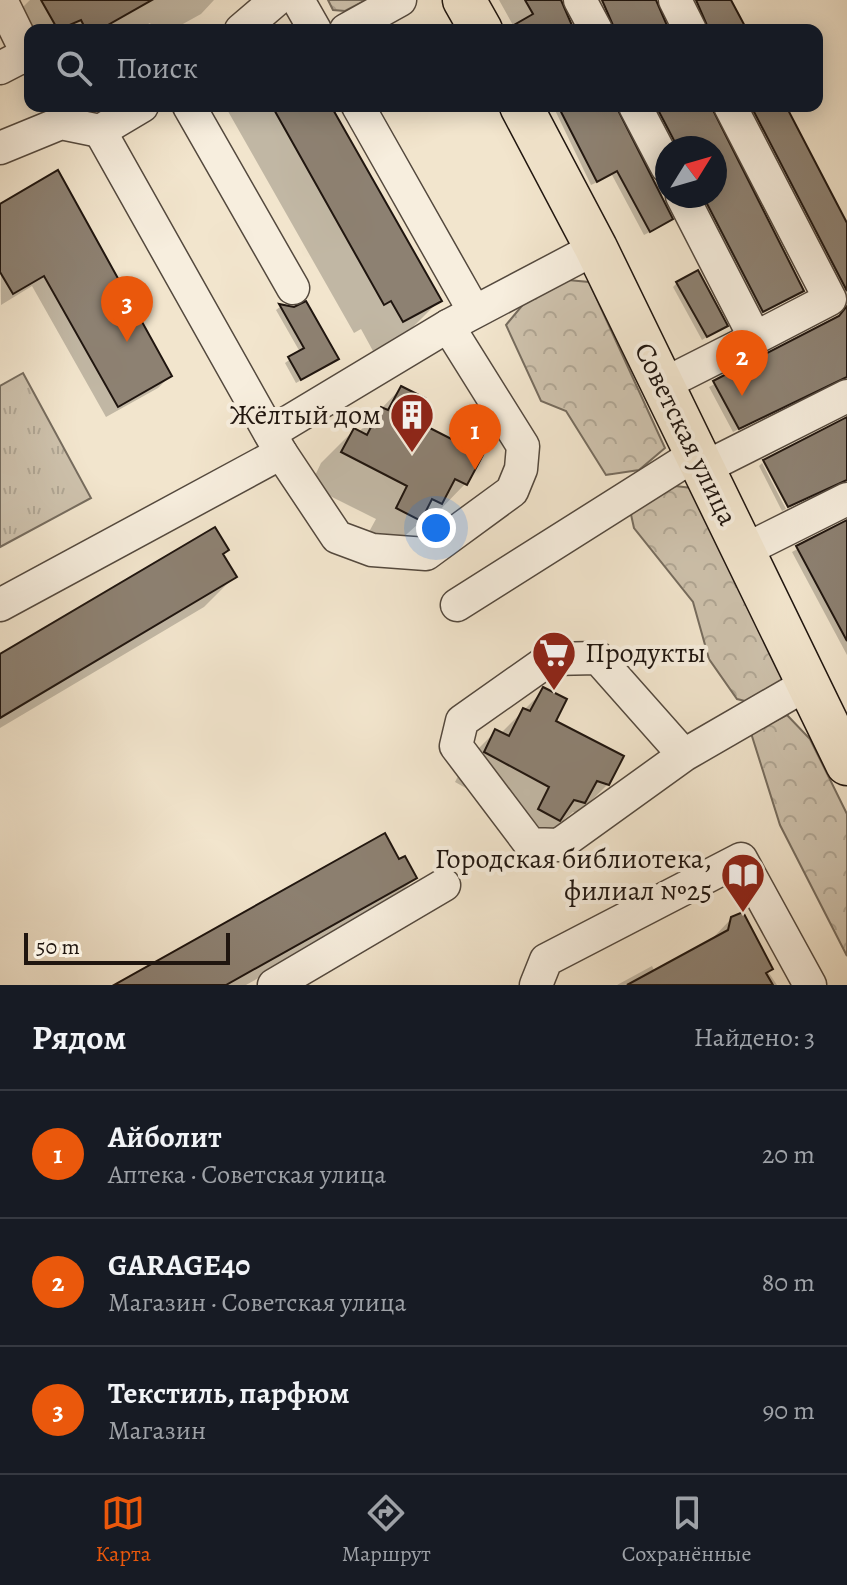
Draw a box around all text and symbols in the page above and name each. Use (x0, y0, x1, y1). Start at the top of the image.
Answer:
search box (24, 24, 823, 112)
icon: search (52, 46, 96, 90)
text: Поиск (116, 48, 198, 88)
north arrow (655, 136, 727, 208)
pin: 3 (101, 276, 153, 342)
pin: 2 (716, 330, 768, 396)
street label: Советская улица (625, 336, 747, 532)
building icon: Жёлтый дом (388, 391, 436, 454)
place label: Жёлтый дом (230, 396, 381, 434)
pin: 1 (449, 404, 501, 470)
your location (416, 508, 456, 548)
supermarket icon: Продукты (530, 629, 578, 692)
place label: Продукты (585, 634, 706, 672)
place label: Городская библиотека, филиал №25 (435, 840, 712, 910)
library icon: Городская библиотека, филиал №25 (719, 851, 767, 914)
scale bar (24, 929, 230, 965)
text: 50 m (36, 932, 80, 962)
text: Рядом (32, 1014, 126, 1061)
text: Найдено: 3 (694, 1020, 815, 1055)
text: Айболит (108, 1117, 222, 1157)
text: 1 (53, 1137, 63, 1172)
text: 20 m (762, 1137, 815, 1172)
text: Аптека · Советская улица (108, 1157, 386, 1192)
text: GARAGE40 (108, 1245, 250, 1285)
text: 2 (52, 1265, 64, 1300)
text: 80 m (762, 1265, 815, 1300)
text: Магазин · Советская улица (108, 1285, 407, 1320)
text: Текстиль, парфюм (108, 1373, 349, 1413)
text: 3 (52, 1393, 64, 1428)
text: 90 m (763, 1393, 815, 1428)
text: Магазин (108, 1413, 206, 1448)
tab: Карта (95, 1491, 151, 1569)
tab: Маршрут (342, 1491, 431, 1569)
tab: Сохранённые (622, 1491, 752, 1569)

